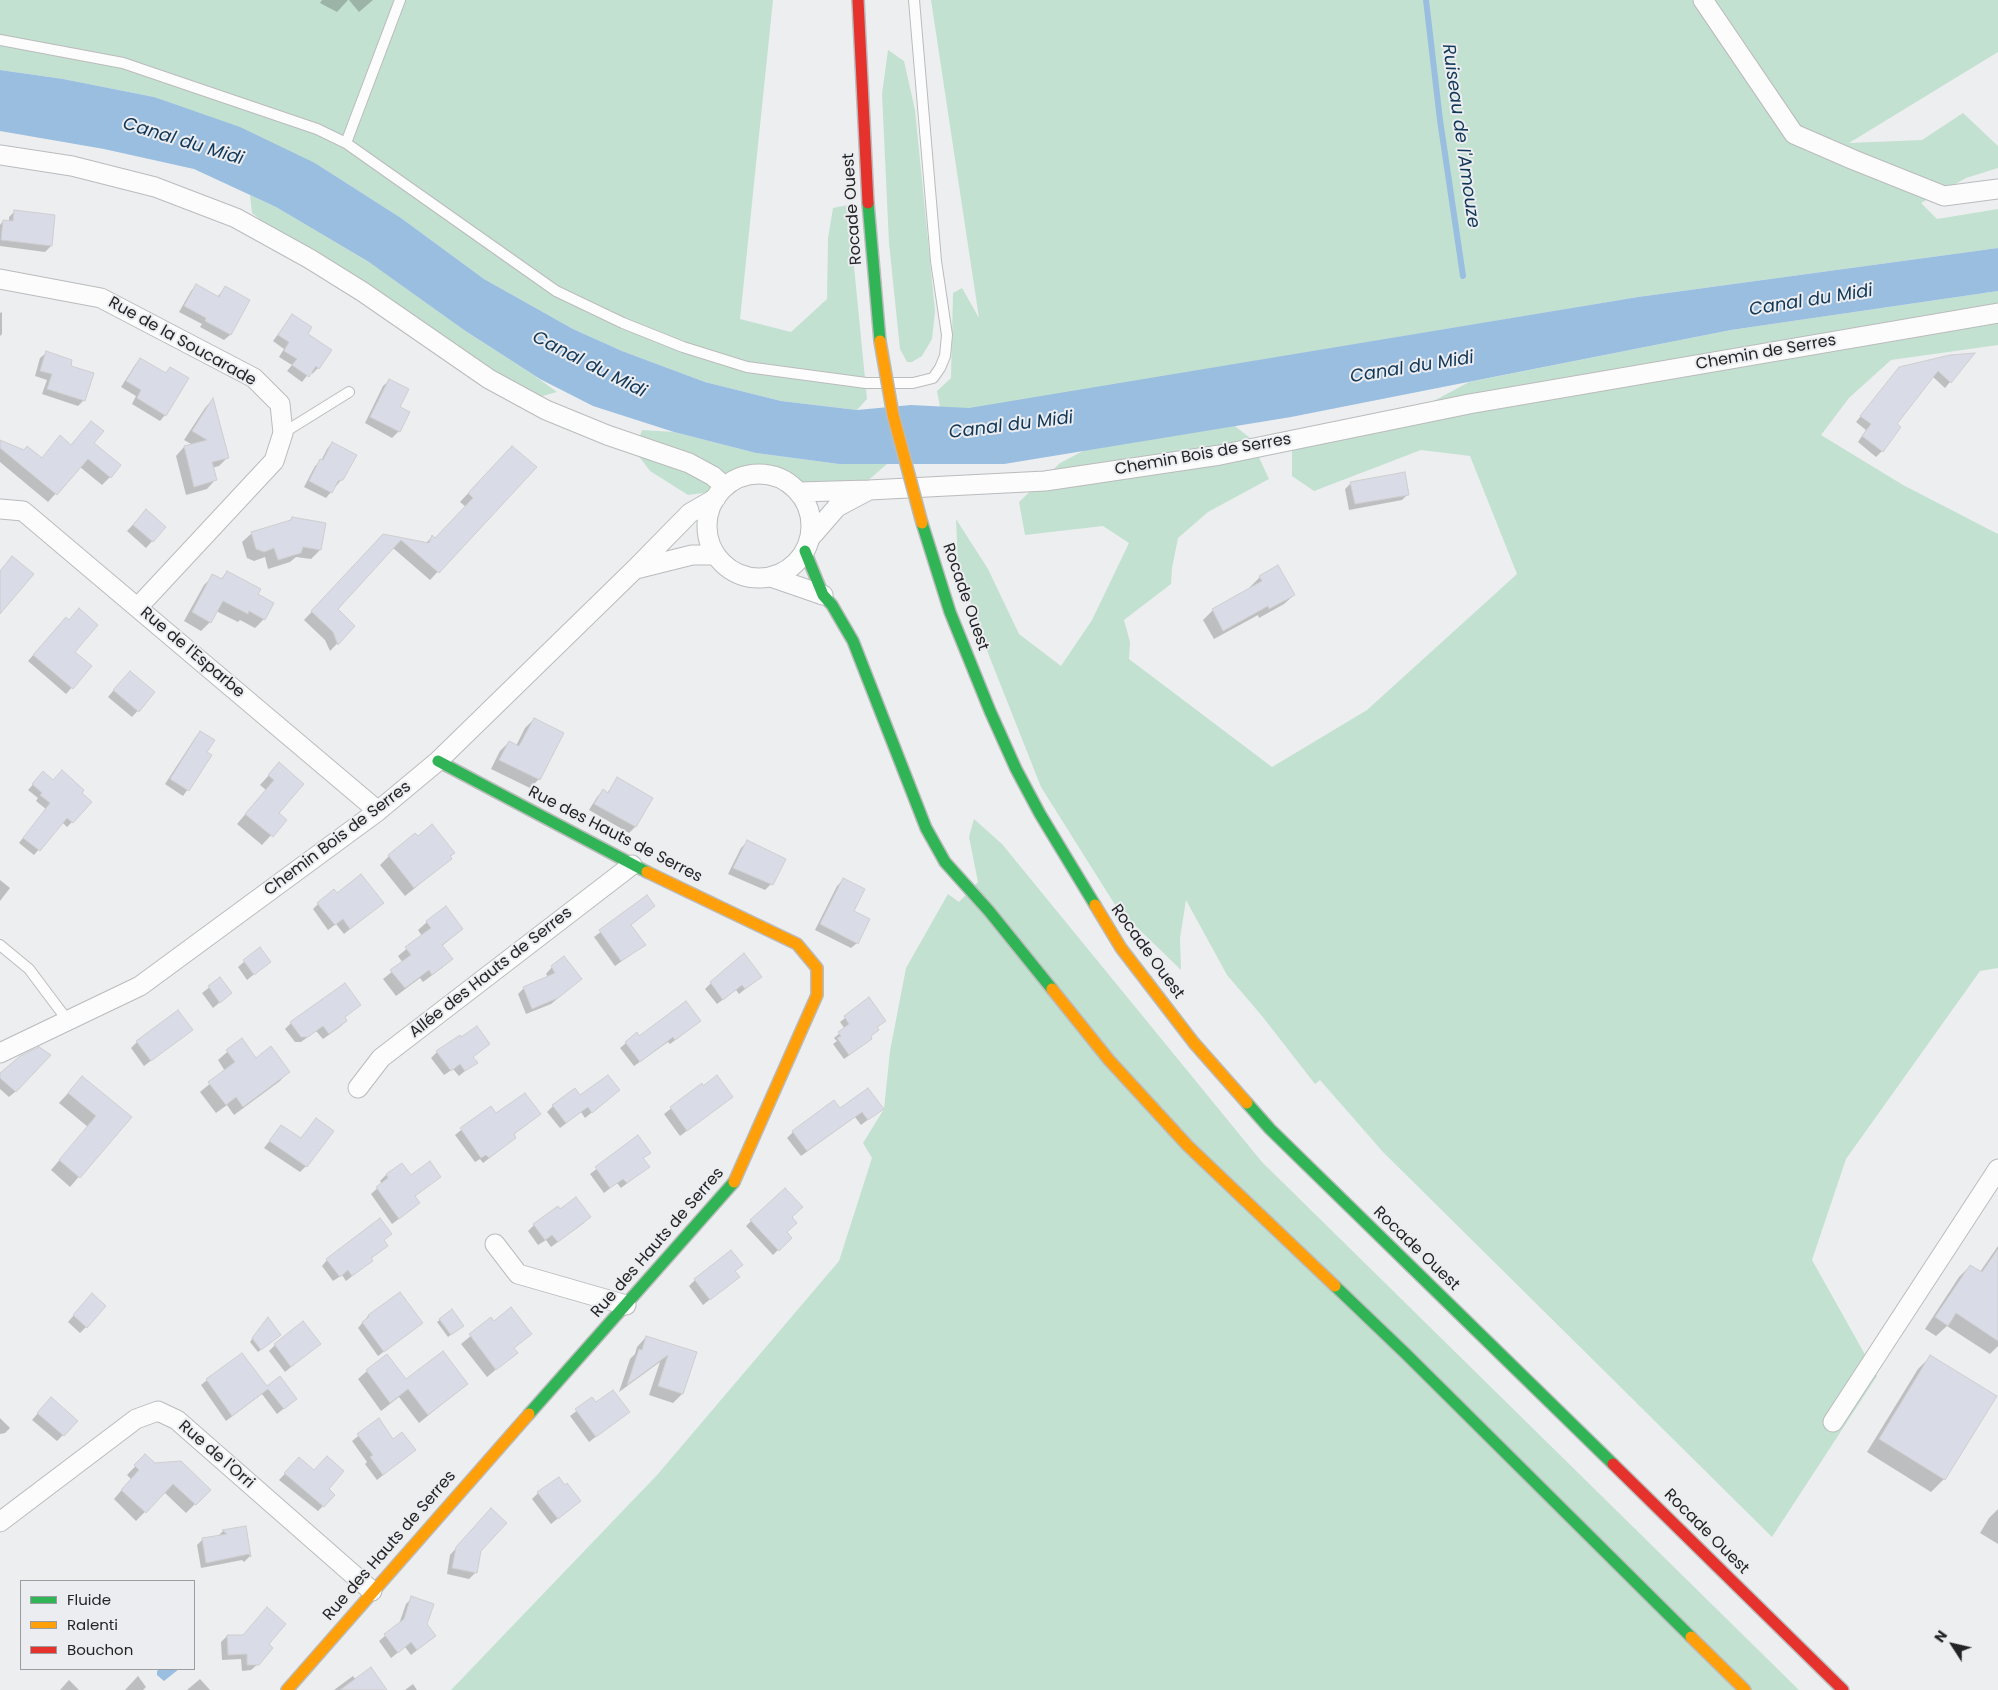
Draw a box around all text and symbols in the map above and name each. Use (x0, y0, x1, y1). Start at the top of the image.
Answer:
water label: Ruiseau de l'Amouze (1436, 43, 1484, 229)
water label: Canal du Midi (120, 113, 246, 171)
street label: Rocade Ouest (840, 152, 866, 266)
water label: Canal du Midi (1748, 281, 1874, 321)
street label: Rue de la Soucarade (105, 293, 259, 391)
water label: Canal du Midi (528, 327, 650, 403)
street label: Chemin de Serres (1694, 331, 1838, 375)
water label: Canal du Midi (1349, 348, 1475, 388)
water label: Canal du Midi (948, 408, 1074, 444)
street label: Chemin Bois de Serres (1113, 430, 1293, 480)
street label: Rocade Ouest (938, 541, 992, 653)
street label: Rue de l'Esparbe (136, 604, 248, 702)
street label: Chemin Bois de Serres (261, 778, 415, 900)
street label: Rue des Hauts de Serres (525, 783, 705, 887)
street label: Rocade Ouest (1106, 901, 1188, 1003)
street label: Allée des Hauts de Serres (406, 903, 576, 1043)
street label: Rue des Hauts de Serres (588, 1164, 728, 1322)
street label: Rocade Ouest (1369, 1203, 1463, 1295)
street label: Rue de l'Orri (174, 1417, 258, 1493)
street label: Rue des Hauts de Serres (320, 1467, 460, 1625)
street label: Rocade Ouest (1659, 1485, 1753, 1579)
legend (20, 1580, 195, 1670)
text: Fluide (67, 1589, 111, 1610)
text: Ralenti (67, 1614, 118, 1635)
north arrow (1928, 1620, 1978, 1670)
text: N (1930, 1626, 1952, 1646)
text: Bouchon (67, 1639, 133, 1660)

